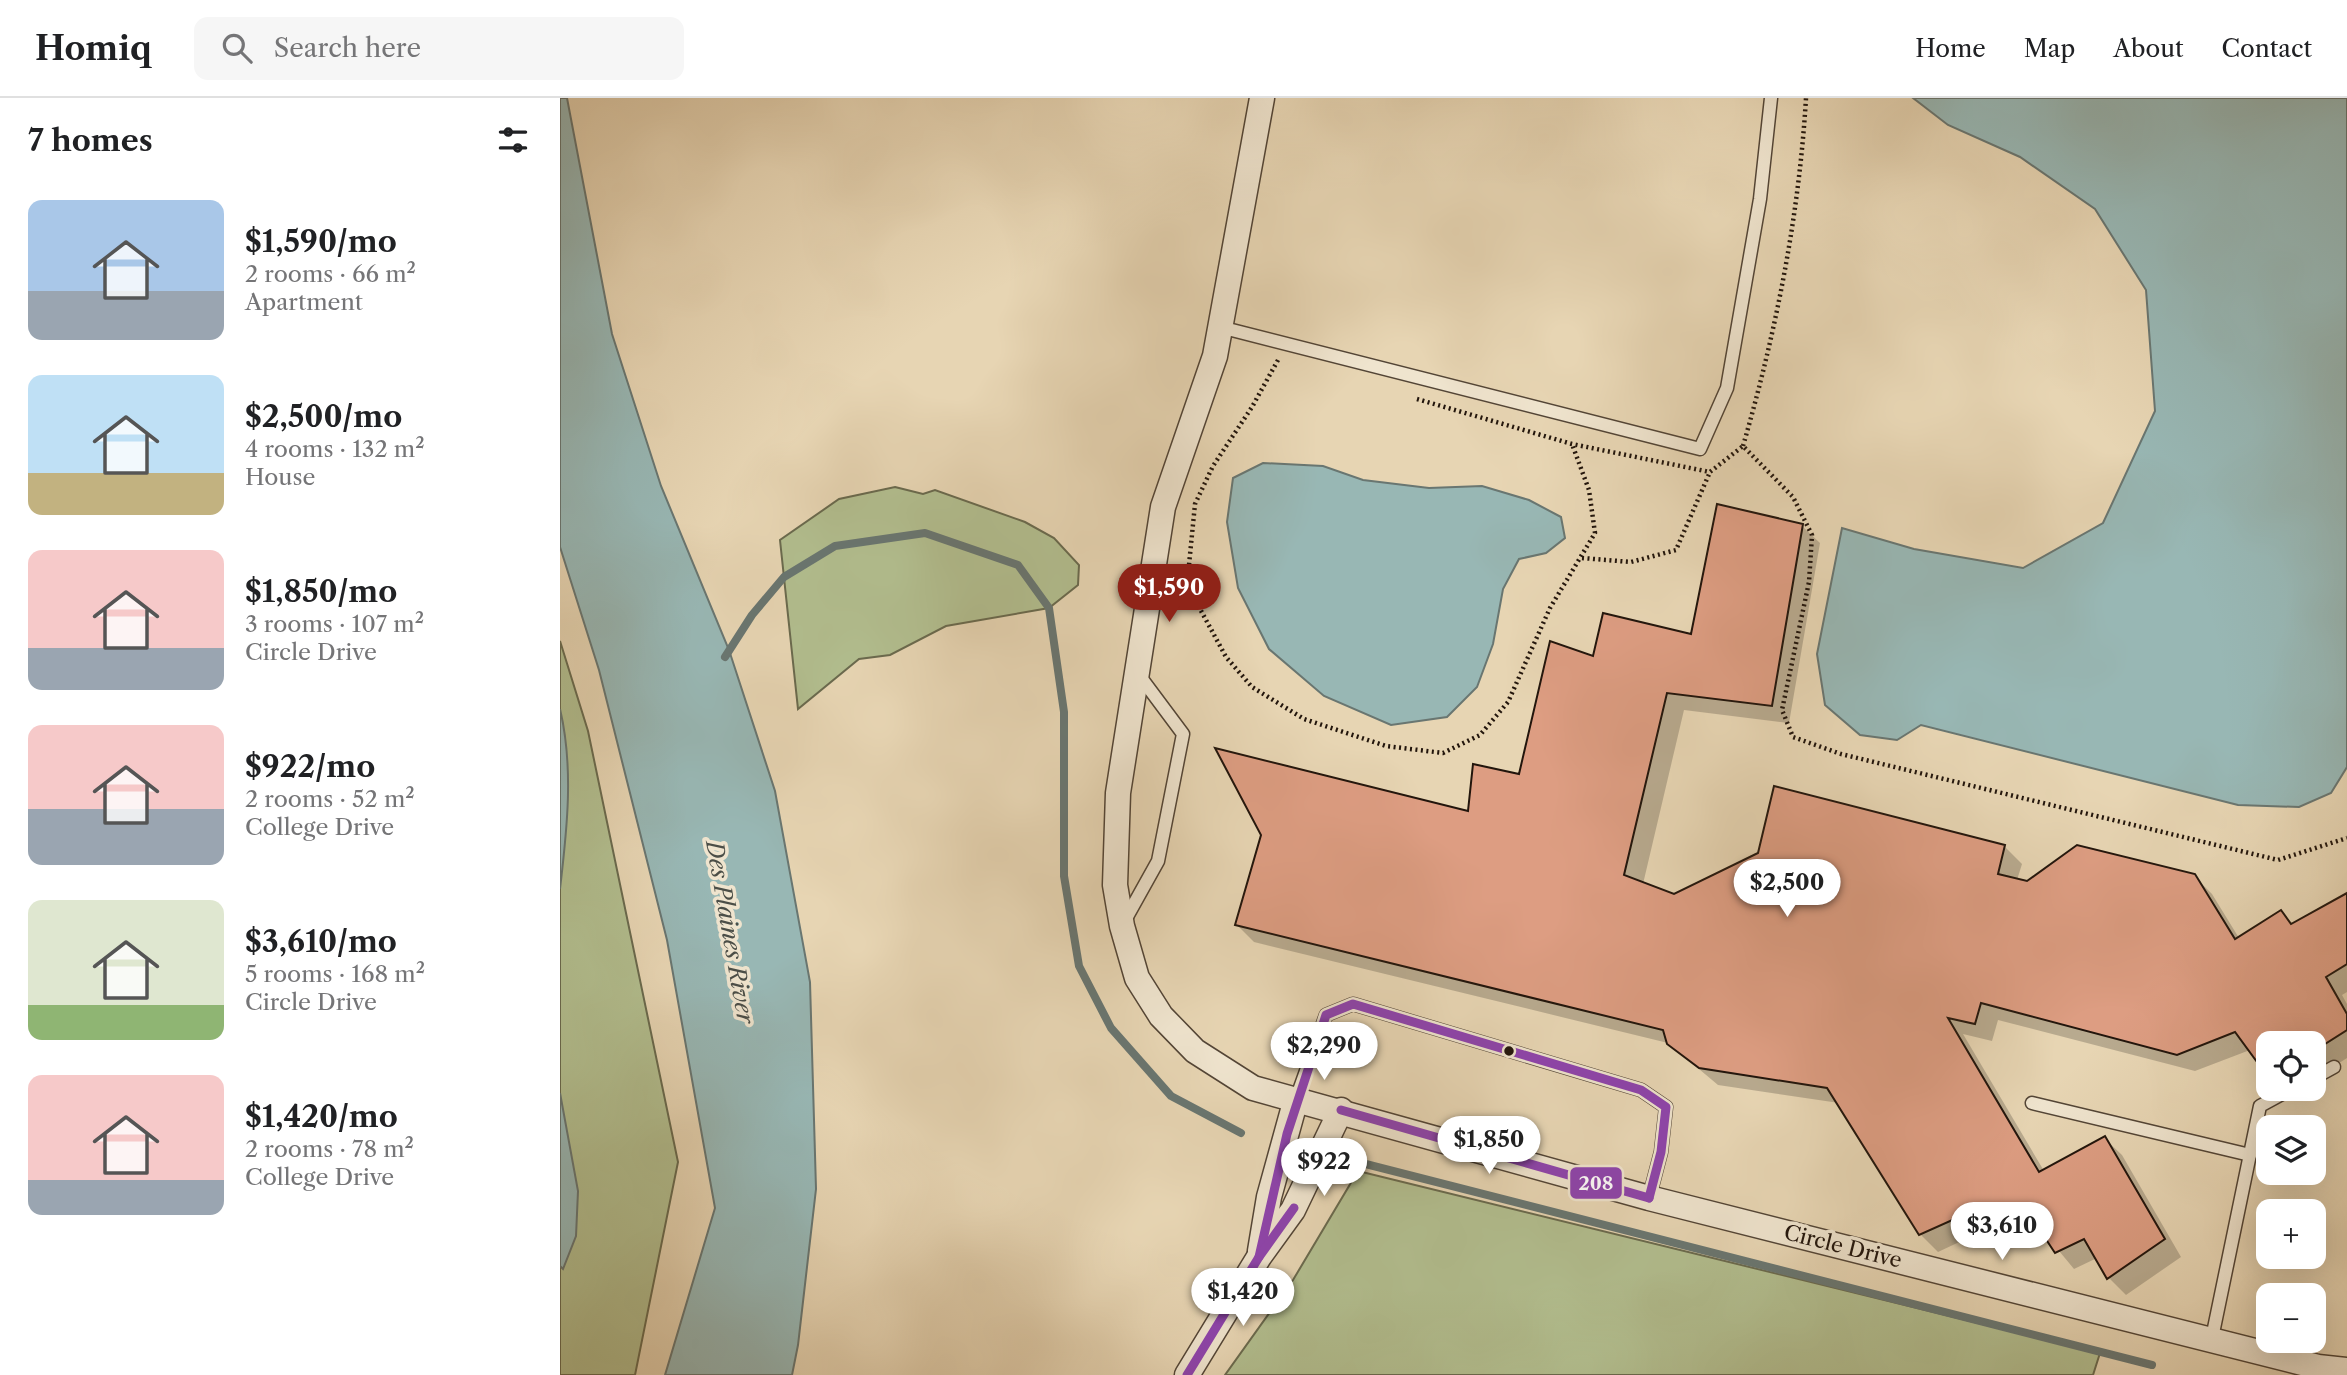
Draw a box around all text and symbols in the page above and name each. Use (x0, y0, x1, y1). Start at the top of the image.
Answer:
search box (194, 17, 684, 80)
text: Homiq (35, 28, 152, 69)
icon: search (218, 29, 256, 67)
text: Search here (274, 32, 421, 64)
text: Home (1915, 34, 1986, 63)
text: Map (2024, 34, 2075, 63)
text: About (2113, 34, 2184, 63)
text: Contact (2222, 34, 2312, 63)
icon: filters (494, 121, 532, 159)
text: 7 homes (28, 122, 153, 159)
text: $1,590/mo (245, 223, 397, 260)
icon: home (84, 228, 168, 312)
text: 2 rooms · 66 m² (245, 260, 416, 288)
text: Apartment (245, 288, 363, 316)
text: $2,500/mo (245, 398, 402, 435)
icon: home (84, 403, 168, 487)
text: 4 rooms · 132 m² (245, 435, 425, 463)
text: House (245, 463, 315, 491)
pin: $1,590 (1112, 564, 1226, 624)
text: $1,850/mo (245, 573, 397, 610)
text: $1,590 (1134, 573, 1204, 601)
icon: home (84, 578, 168, 662)
text: 3 rooms · 107 m² (245, 610, 424, 638)
text: Circle Drive (245, 638, 377, 666)
text: $922/mo (245, 748, 375, 785)
icon: home (84, 753, 168, 837)
text: 2 rooms · 52 m² (245, 785, 415, 813)
text: College Drive (245, 813, 394, 841)
water label: Des Plaines River (700, 836, 760, 1027)
pin: $2,500 (1730, 860, 1844, 919)
text: $2,500 (1750, 868, 1824, 896)
text: $3,610/mo (245, 923, 397, 960)
icon: home (84, 928, 168, 1012)
text: 5 rooms · 168 m² (245, 960, 425, 988)
text: Circle Drive (245, 988, 377, 1016)
pin: $2,290 (1267, 1023, 1381, 1082)
text: $2,290 (1287, 1031, 1361, 1059)
map controls (2256, 1031, 2326, 1353)
button: locate (2256, 1031, 2326, 1101)
unlabelled marker (1502, 1044, 1516, 1058)
text: $1,420/mo (245, 1098, 398, 1135)
icon: home (84, 1103, 168, 1187)
button: layers (2256, 1115, 2326, 1185)
pin: $1,850 (1432, 1116, 1546, 1176)
text: $1,850 (1453, 1125, 1525, 1153)
text: 2 rooms · 78 m² (245, 1135, 414, 1163)
pin: $922 (1283, 1138, 1365, 1198)
text: $922 (1297, 1147, 1351, 1175)
text: College Drive (245, 1163, 394, 1191)
line badge: 208 (1569, 1166, 1623, 1200)
text: 208 (1578, 1172, 1614, 1195)
button: + (2256, 1199, 2326, 1269)
pin: $3,610 (1945, 1202, 2059, 1262)
text: $3,610 (1967, 1211, 2037, 1239)
street label: Circle Drive (1782, 1219, 1904, 1273)
pin: $1,420 (1186, 1268, 1300, 1328)
text: $1,420 (1207, 1277, 1279, 1305)
button: − (2256, 1283, 2326, 1353)

